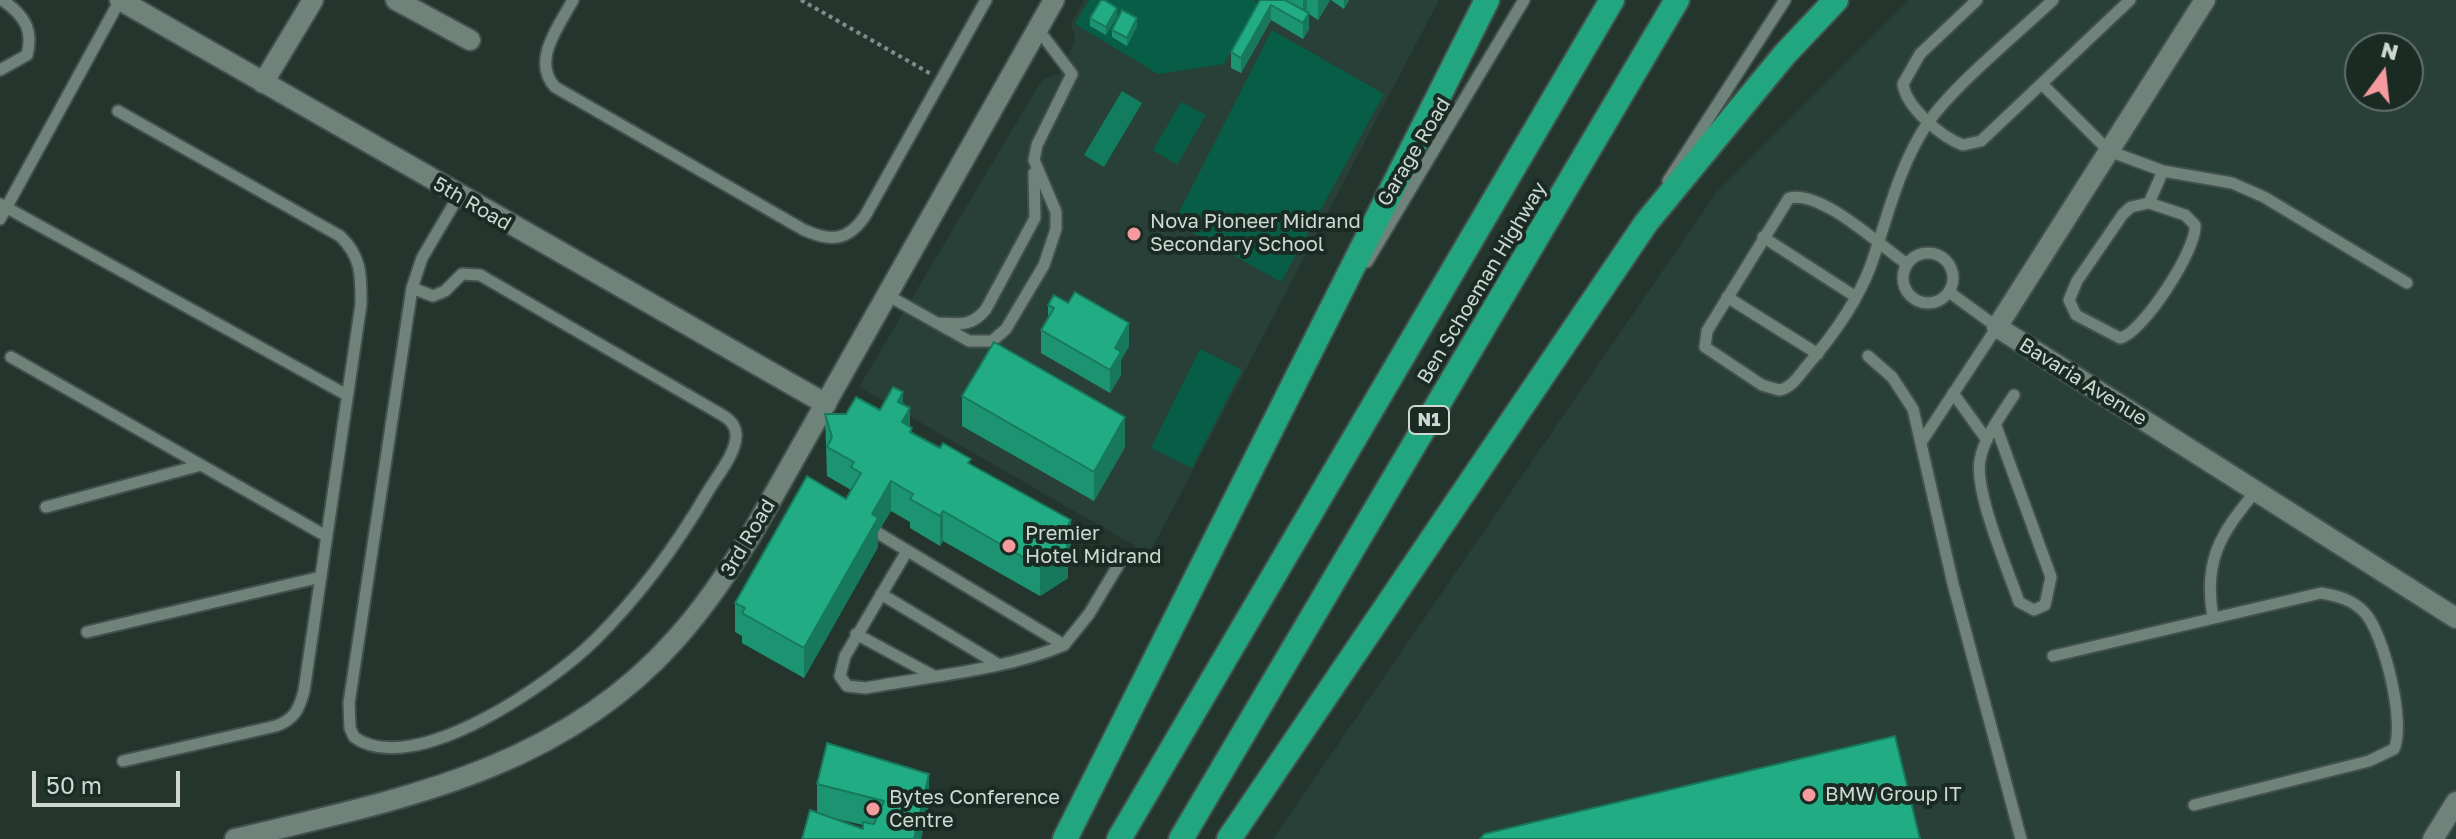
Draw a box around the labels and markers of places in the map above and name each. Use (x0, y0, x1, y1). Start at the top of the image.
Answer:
place label: Nova Pioneer Midrand Secondary School (1150, 210, 1361, 257)
marker: Nova Pioneer Midrand Secondary School (1125, 225, 1143, 243)
place label: Premier Hotel Midrand (1025, 522, 1162, 569)
marker: Premier Hotel Midrand (1000, 537, 1018, 555)
place label: BMW Group IT (1825, 783, 1962, 807)
place label: Bytes Conference Centre (889, 786, 1060, 833)
marker: BMW Group IT (1800, 786, 1818, 804)
marker: Bytes Conference Centre (864, 800, 882, 818)

